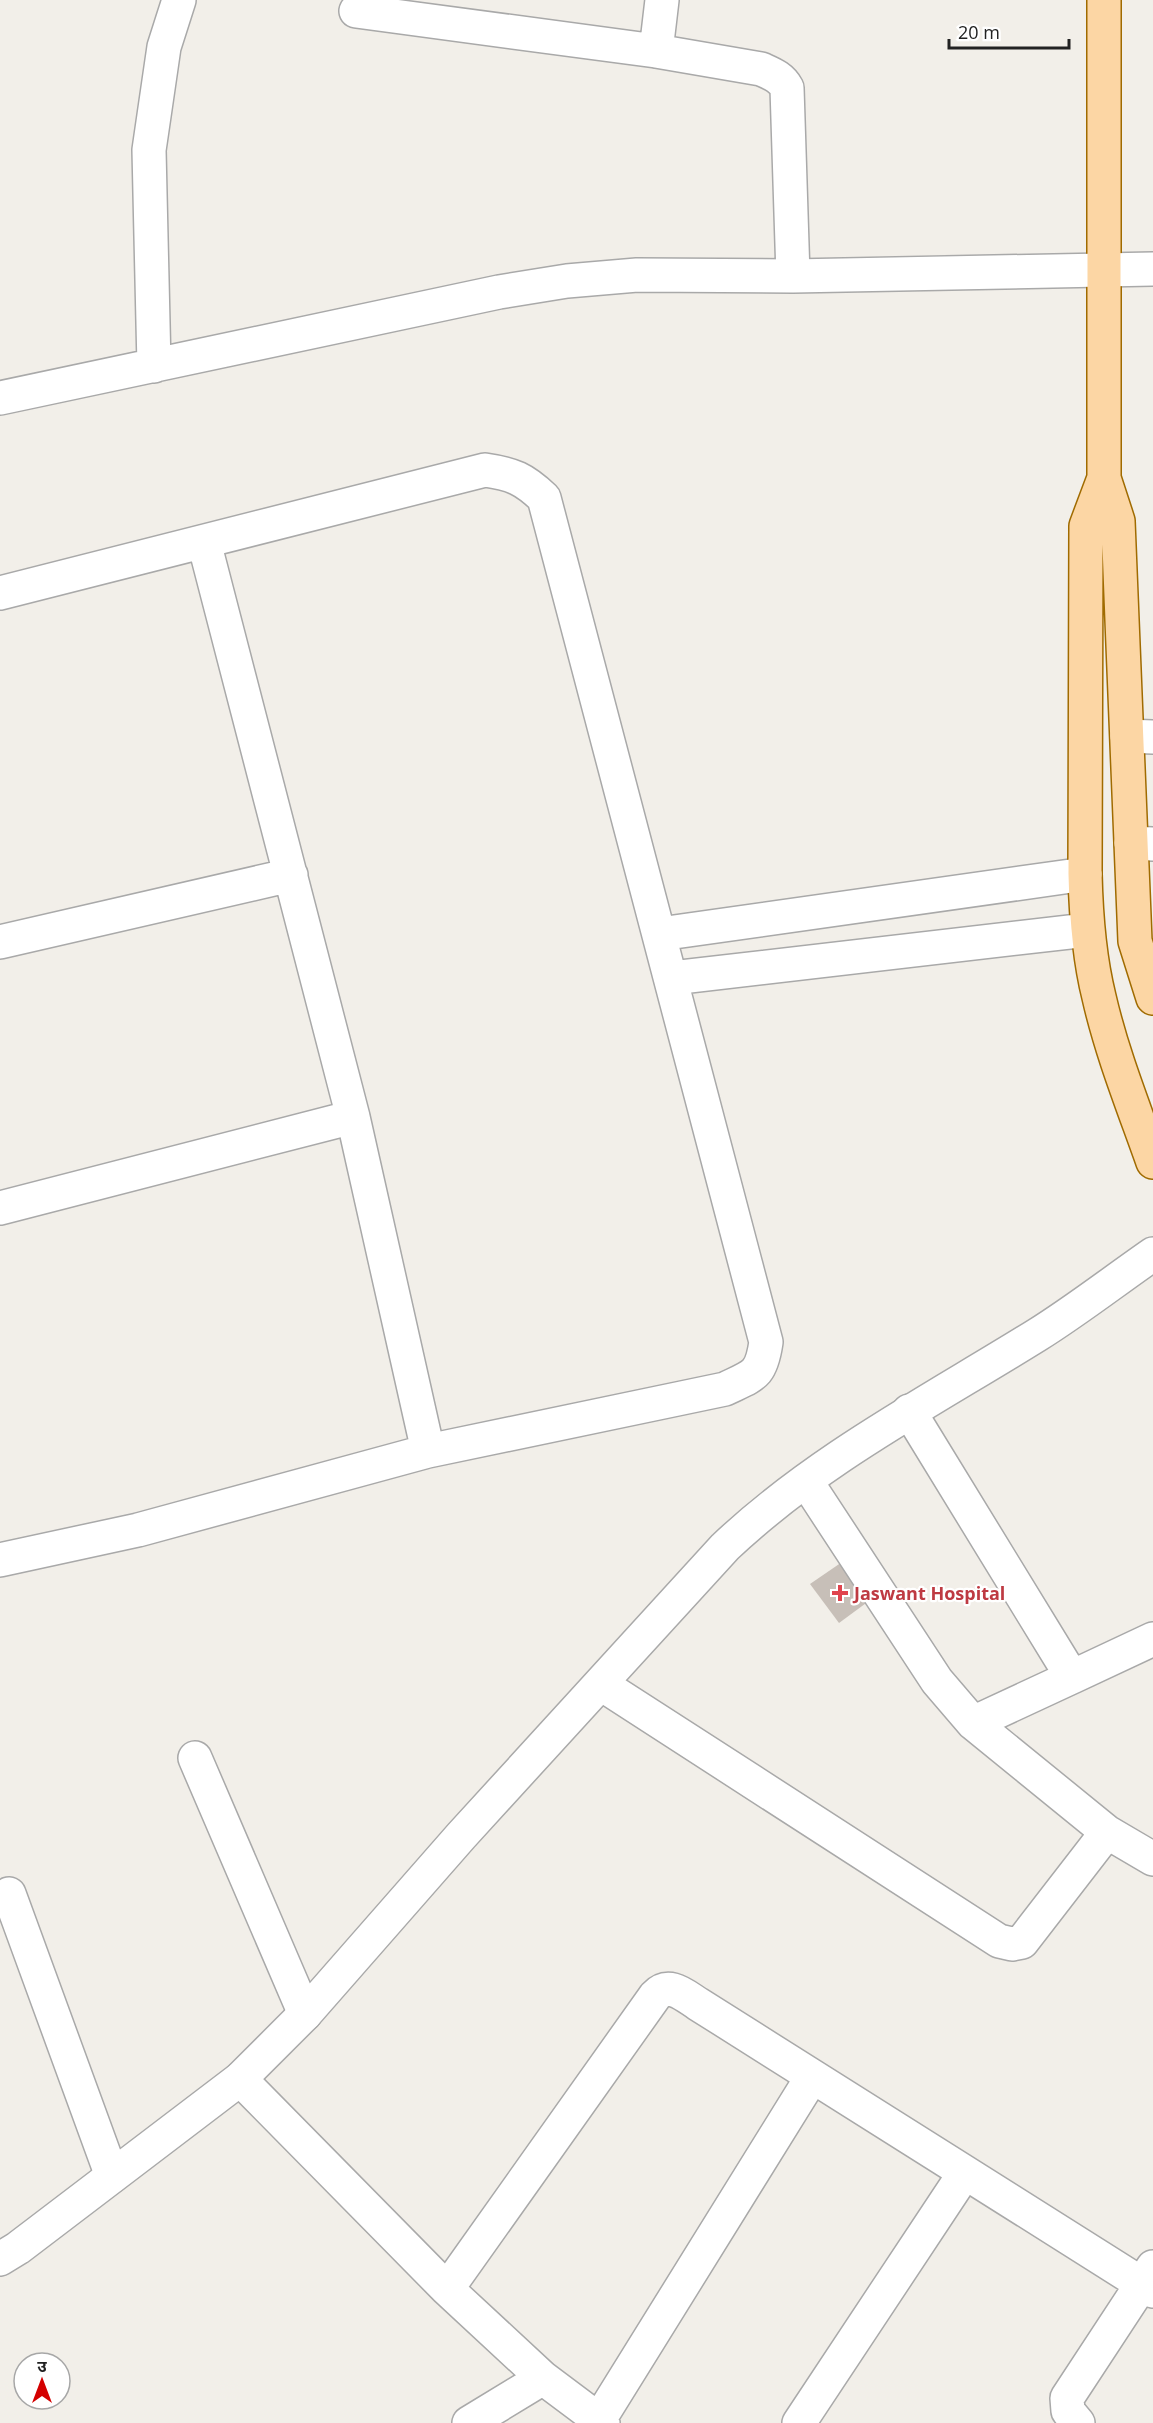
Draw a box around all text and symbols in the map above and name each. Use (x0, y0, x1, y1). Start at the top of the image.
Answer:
scale bar (949, 12, 1069, 50)
text: 20 m (958, 20, 1000, 44)
place label: Jaswant Hospital (852, 1581, 1005, 1605)
marker: Jaswant Hospital (831, 1584, 849, 1602)
north arrow (12, 2351, 72, 2411)
text: उ (37, 2355, 47, 2377)

